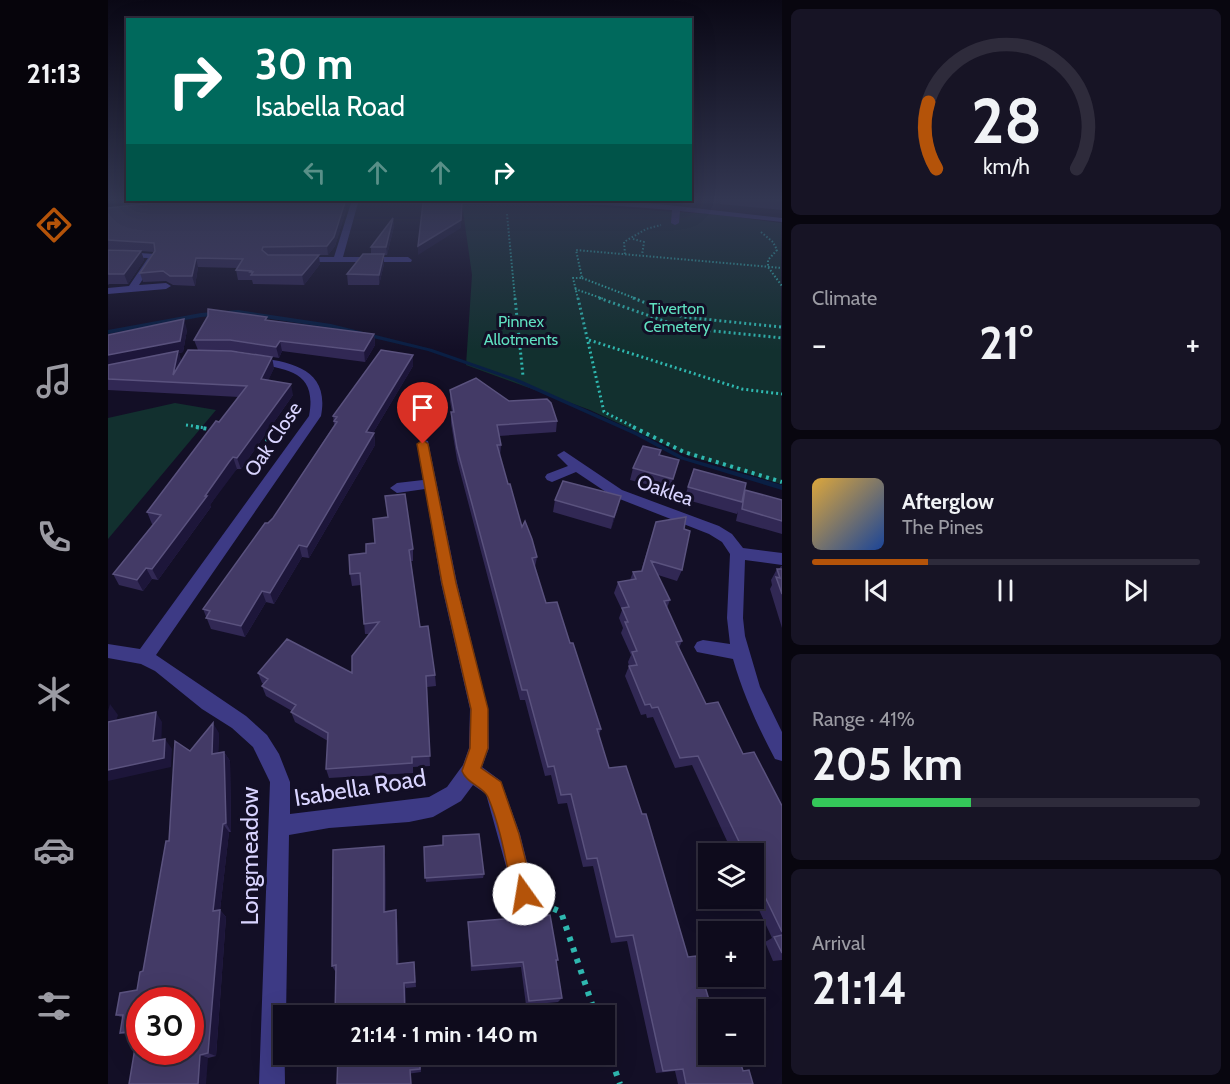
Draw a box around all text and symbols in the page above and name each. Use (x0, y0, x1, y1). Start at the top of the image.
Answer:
text: 30 m (255, 38, 353, 90)
icon: right (156, 42, 234, 120)
text: 21:13 (27, 57, 81, 90)
text: 28 (971, 83, 1041, 159)
text: Isabella Road (255, 90, 405, 123)
text: km/h (983, 153, 1029, 179)
icon: left (298, 156, 331, 189)
icon: ahead (361, 156, 394, 189)
icon: ahead (424, 156, 457, 189)
icon: right (487, 156, 520, 189)
icon: directions (33, 204, 75, 246)
text: Climate (812, 286, 877, 310)
park label: Tiverton Cemetery (644, 299, 710, 336)
park label: Pinnex Allotments (484, 312, 559, 349)
text: 21° (979, 316, 1033, 370)
text: − (812, 324, 827, 364)
text: + (1185, 324, 1200, 364)
icon: music (33, 360, 75, 402)
pin (397, 382, 448, 444)
icon: arrive (406, 391, 439, 424)
street label: Oak Close (239, 397, 307, 481)
street label: Oaklea (634, 469, 697, 511)
text: Afterglow (902, 488, 994, 515)
text: The Pines (902, 515, 983, 539)
icon: phone (33, 516, 75, 558)
icon: previous (860, 574, 893, 607)
icon: pause (989, 574, 1022, 607)
icon: next (1119, 574, 1152, 607)
icon: climate (33, 673, 75, 715)
text: Range · 41% (812, 707, 915, 731)
text: 205 km (812, 737, 963, 791)
street label: Isabella Road (292, 763, 428, 812)
street label: Longmeadow (235, 786, 264, 926)
icon: car (33, 829, 75, 871)
map controls (698, 843, 764, 1065)
button: layers (698, 843, 764, 909)
position arrow (492, 862, 556, 926)
button: + (698, 921, 764, 987)
text: Arrival (812, 931, 865, 955)
text: 21:14 (812, 961, 907, 1015)
icon: filters (33, 985, 75, 1027)
speed limit sign: 30 (126, 987, 204, 1065)
button: − (698, 999, 764, 1065)
text: 21:14 · 1 min · 140 m (350, 1021, 538, 1048)

